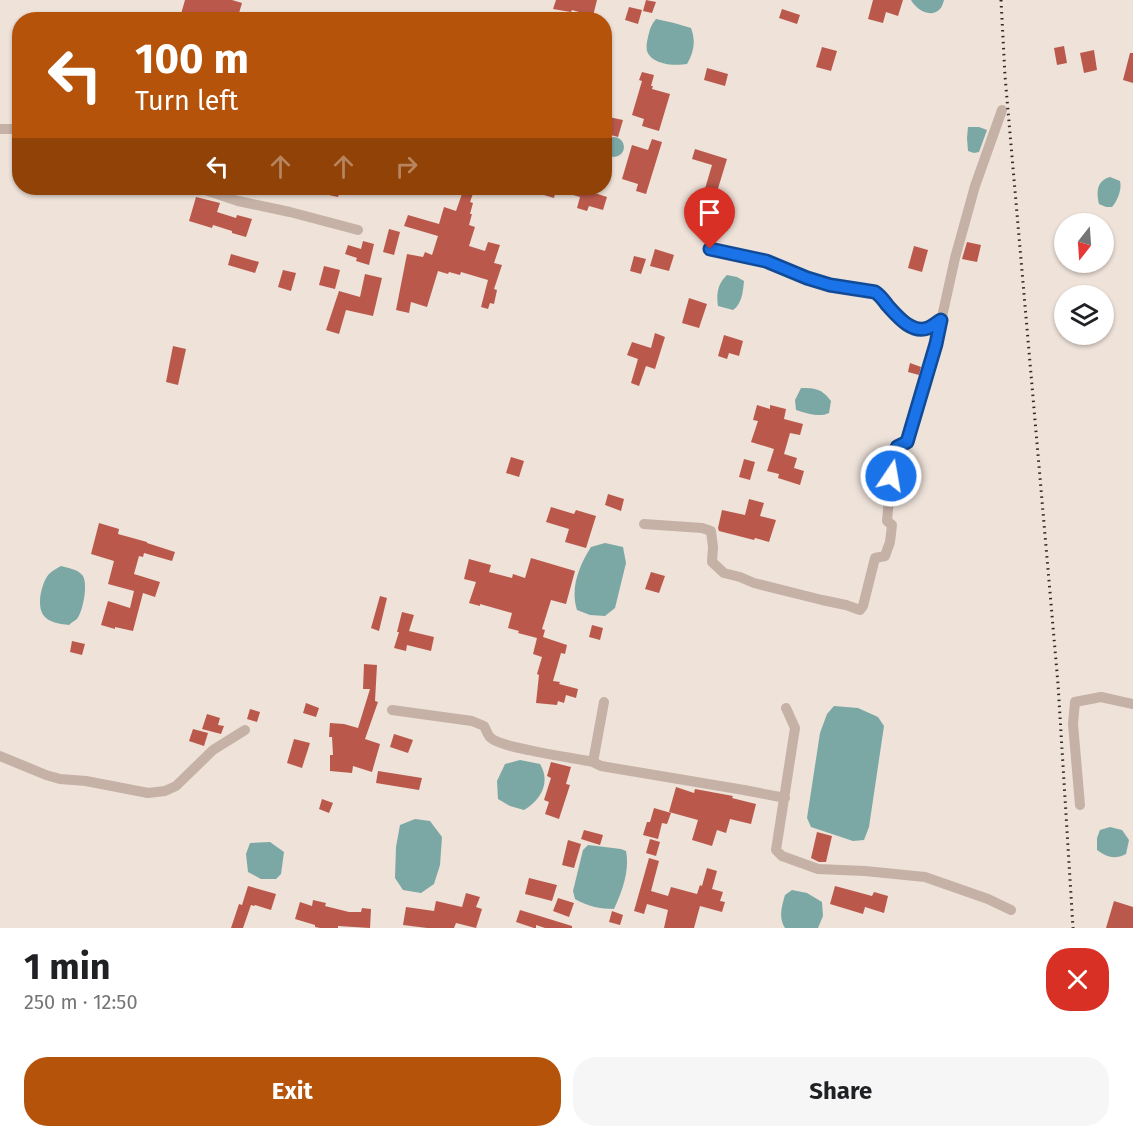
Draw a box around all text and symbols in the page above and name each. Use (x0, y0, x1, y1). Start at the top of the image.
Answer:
text: 100 m (135, 34, 249, 84)
icon: left (36, 36, 114, 114)
text: Turn left (135, 85, 238, 117)
icon: left (201, 150, 234, 183)
icon: ahead (264, 150, 297, 183)
icon: ahead (327, 150, 360, 183)
icon: right (390, 150, 423, 183)
pin (684, 187, 735, 249)
icon: arrive (693, 196, 726, 229)
north arrow (1054, 213, 1114, 273)
map controls (1054, 213, 1114, 345)
button: layers (1054, 285, 1114, 345)
position arrow (859, 444, 923, 508)
text: 1 min (24, 945, 111, 989)
button: close (1046, 948, 1109, 1011)
text: 250 m · 12:50 (24, 990, 138, 1014)
button: Exit (24, 1057, 561, 1126)
button: Share (573, 1057, 1109, 1126)

